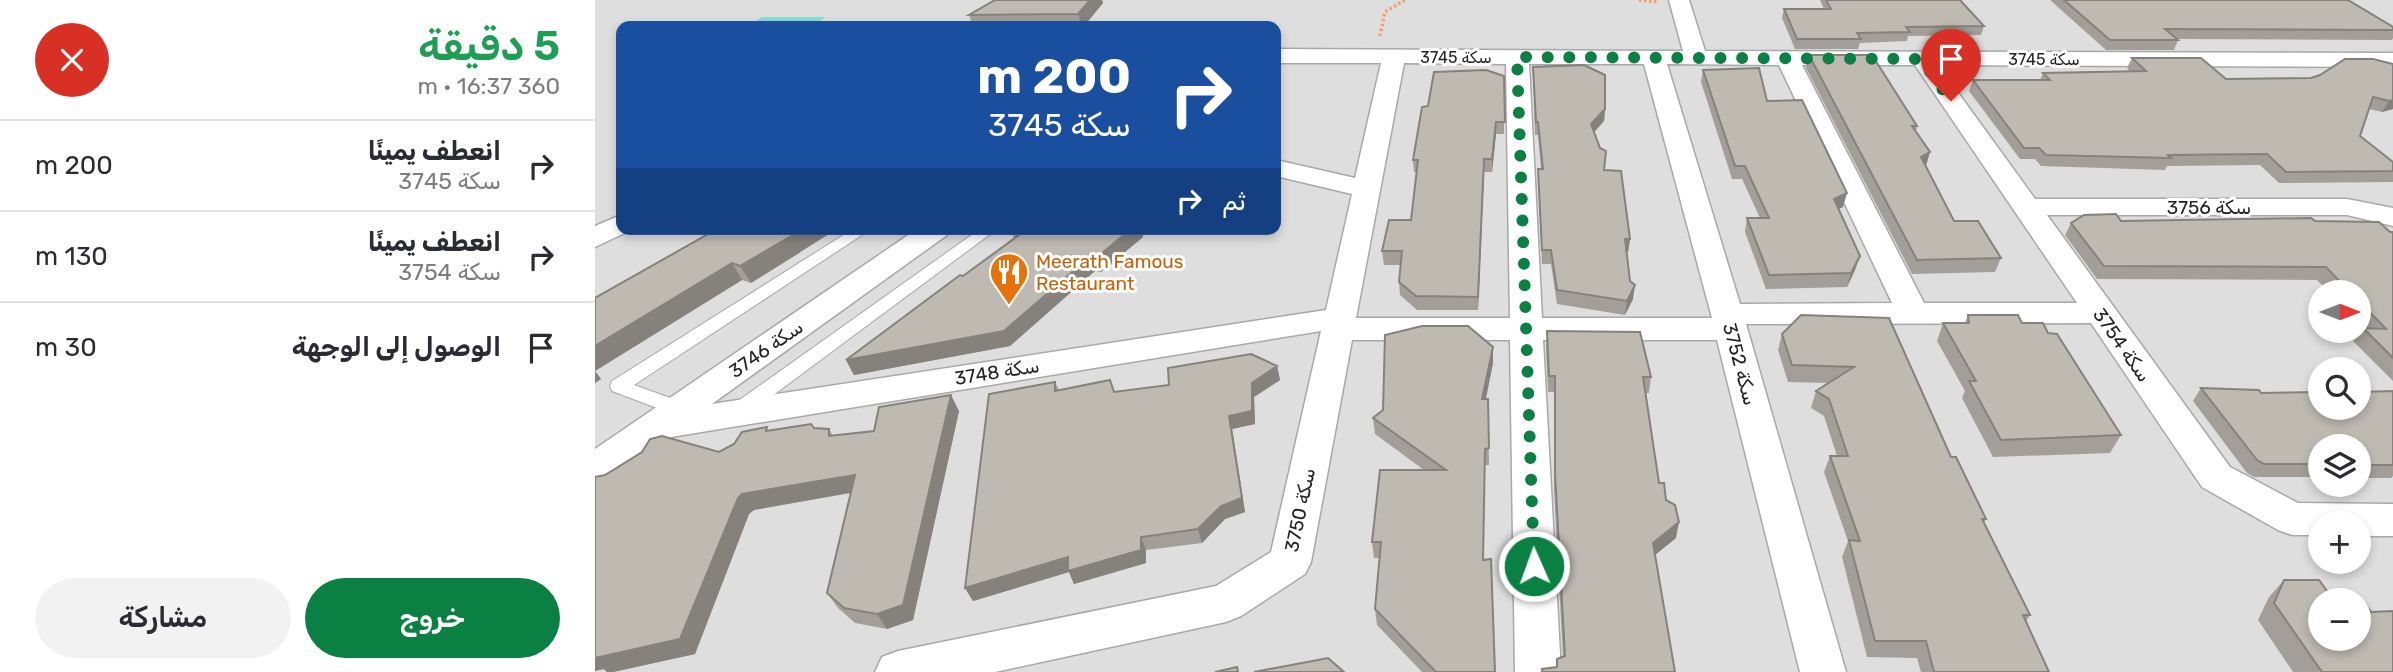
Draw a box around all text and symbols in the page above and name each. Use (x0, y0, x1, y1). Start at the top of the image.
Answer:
text: 5 دقيقة (418, 21, 560, 71)
button: close (35, 23, 109, 97)
pin (1921, 29, 1981, 101)
icon: arrive (1932, 40, 1970, 78)
text: 200 m (977, 47, 1131, 105)
street label: سكة 3745 (1420, 48, 1492, 67)
icon: right (1155, 49, 1246, 140)
street label: سكة 3745 (2008, 50, 2080, 69)
text: 360 m · 16:37 (418, 72, 560, 100)
text: سكة 3745 (988, 106, 1131, 144)
text: انعطف يمينًا (368, 136, 501, 167)
icon: right (522, 147, 560, 185)
text: 200 m (35, 150, 113, 181)
text: سكة 3745 (398, 167, 501, 195)
icon: right (1170, 182, 1208, 220)
text: ثم (1222, 186, 1246, 217)
street label: سكة 3756 (2167, 196, 2251, 219)
text: انعطف يمينًا (368, 227, 501, 258)
icon: right (522, 238, 560, 276)
text: 130 m (35, 241, 108, 272)
place label: Meerath Famous Restaurant (1036, 250, 1183, 295)
restaurant icon: Meerath Famous Restaurant (988, 251, 1030, 306)
text: سكة 3754 (398, 258, 501, 286)
north arrow (2308, 280, 2371, 343)
map controls (2308, 280, 2371, 651)
street label: سكة 3754 (2088, 304, 2156, 386)
street label: سكة 3746 (725, 315, 807, 383)
street label: سكة 3752 (1718, 320, 1762, 408)
icon: arrive (522, 329, 560, 367)
text: 30 m (35, 332, 97, 363)
text: الوصول إلى الوجهة (292, 332, 501, 363)
street label: سكة 3748 (953, 354, 1041, 390)
button: search (2308, 357, 2371, 420)
button: layers (2308, 434, 2371, 497)
street label: سكة 3750 (1280, 466, 1320, 554)
button: + (2308, 511, 2371, 574)
position arrow (1497, 529, 1571, 603)
button: مشاركة (35, 578, 291, 658)
button: خروج (305, 578, 560, 658)
button: − (2308, 588, 2371, 651)

